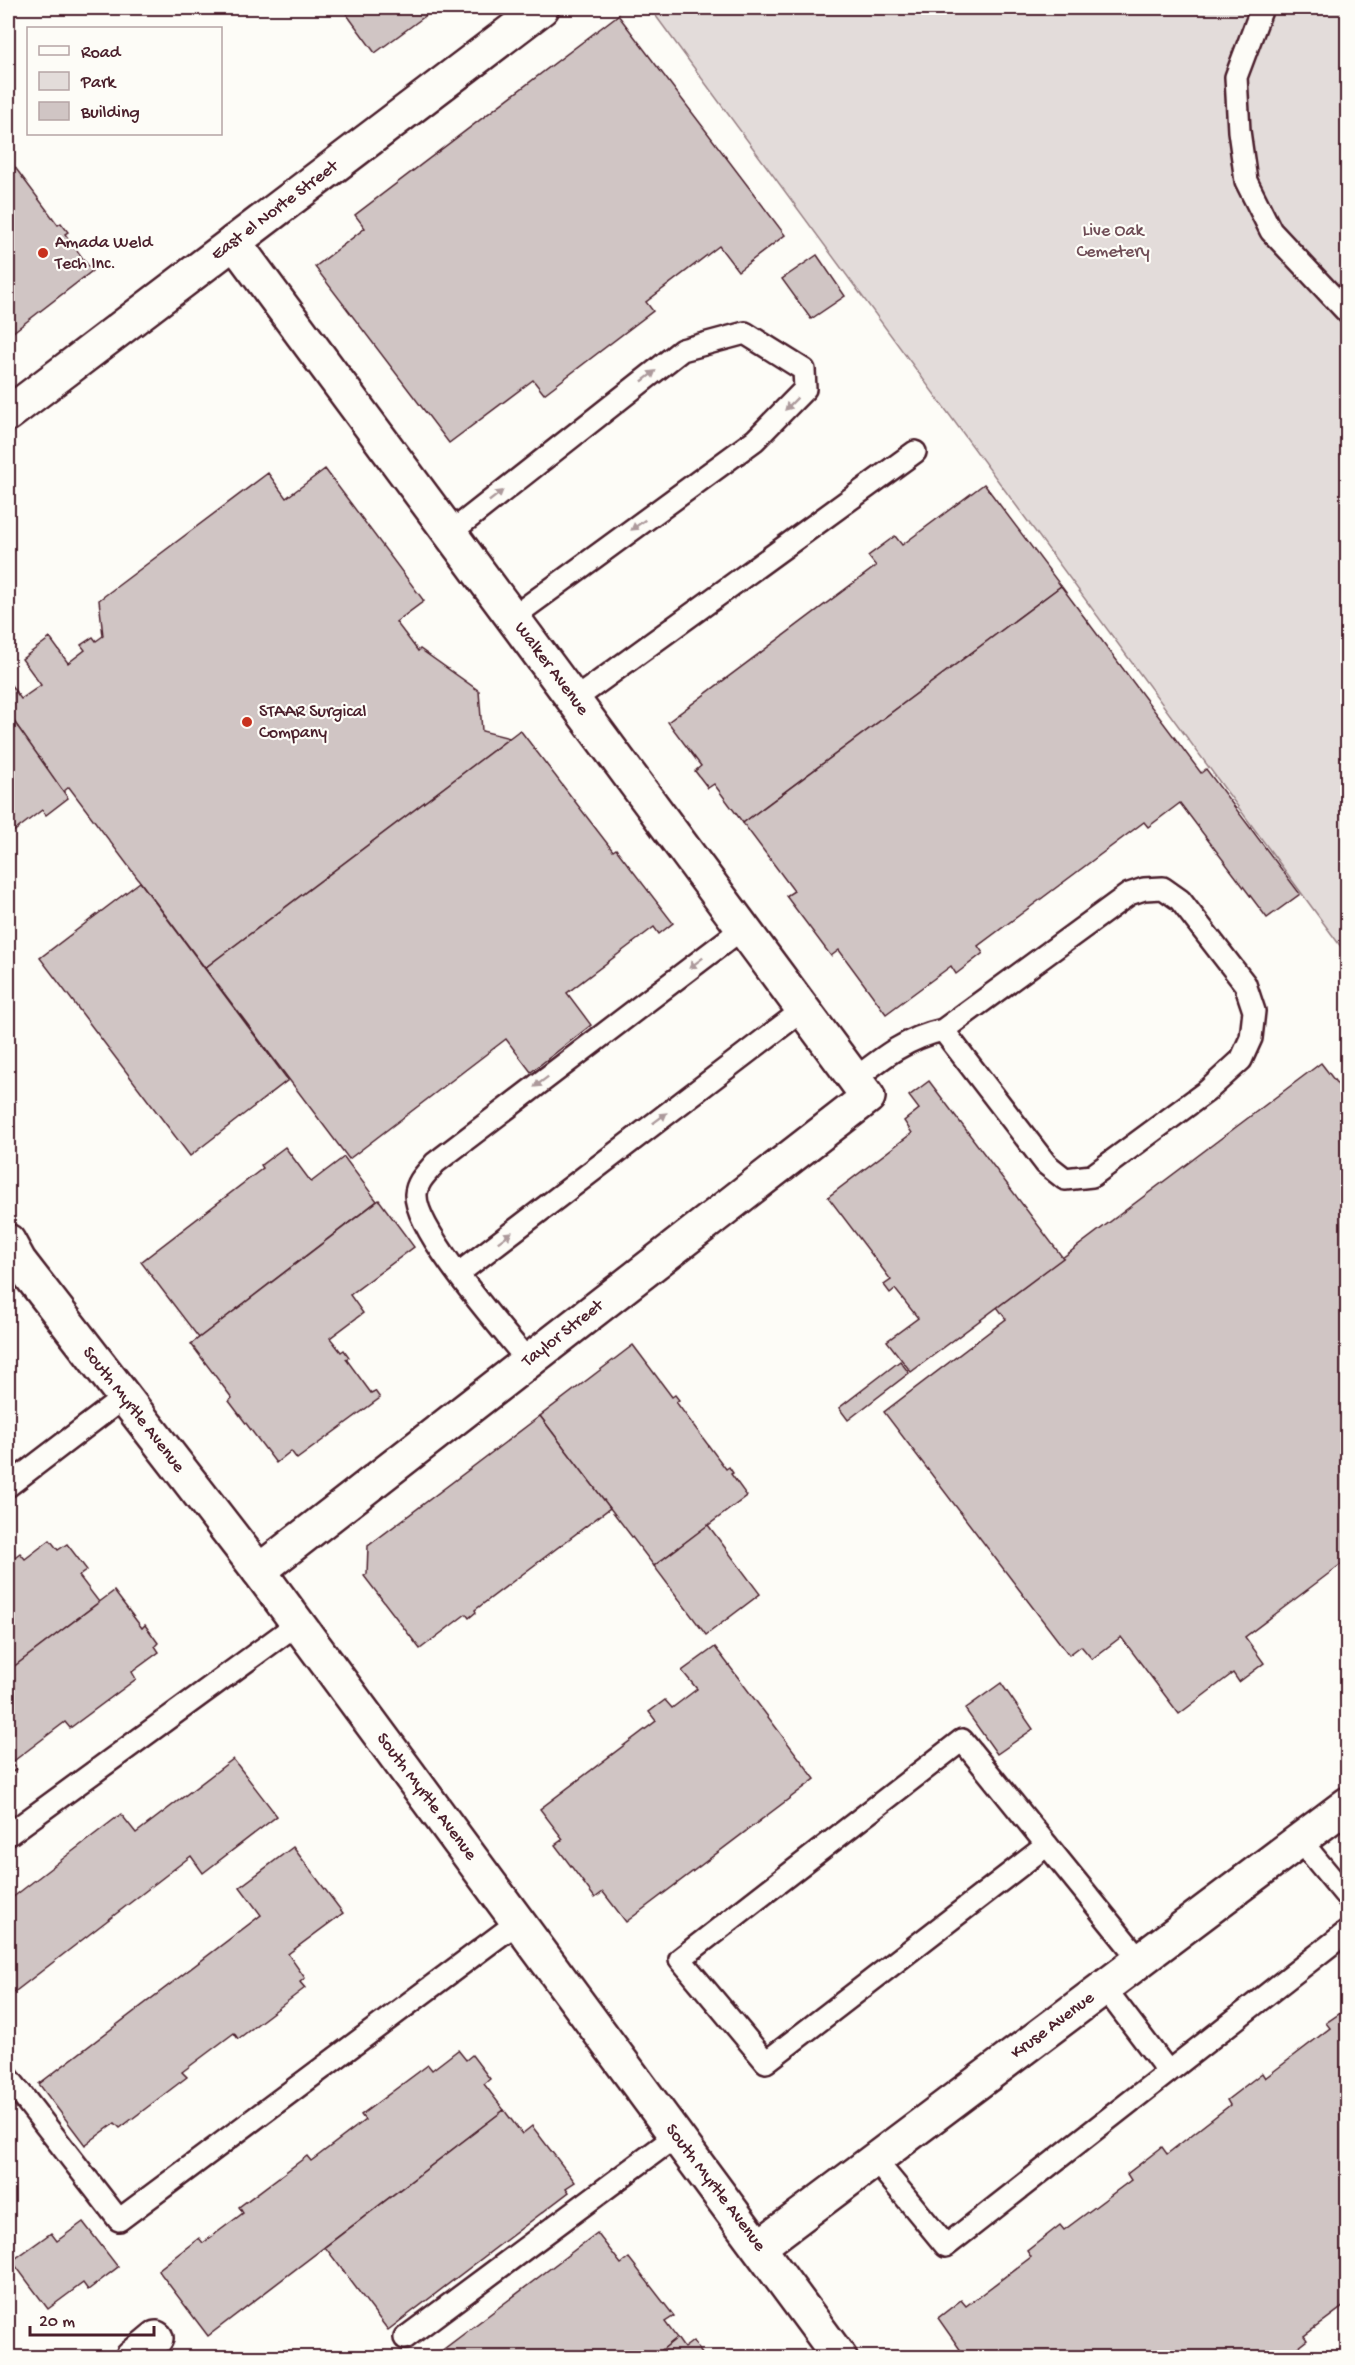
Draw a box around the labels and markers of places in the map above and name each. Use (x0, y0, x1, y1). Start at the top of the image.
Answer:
place label: Amada Weld Tech Inc. (54, 233, 154, 275)
marker: Amada Weld Tech Inc. (36, 246, 50, 260)
place label: STAAR Surgical Company (259, 702, 367, 744)
marker: STAAR Surgical Company (240, 715, 254, 729)

